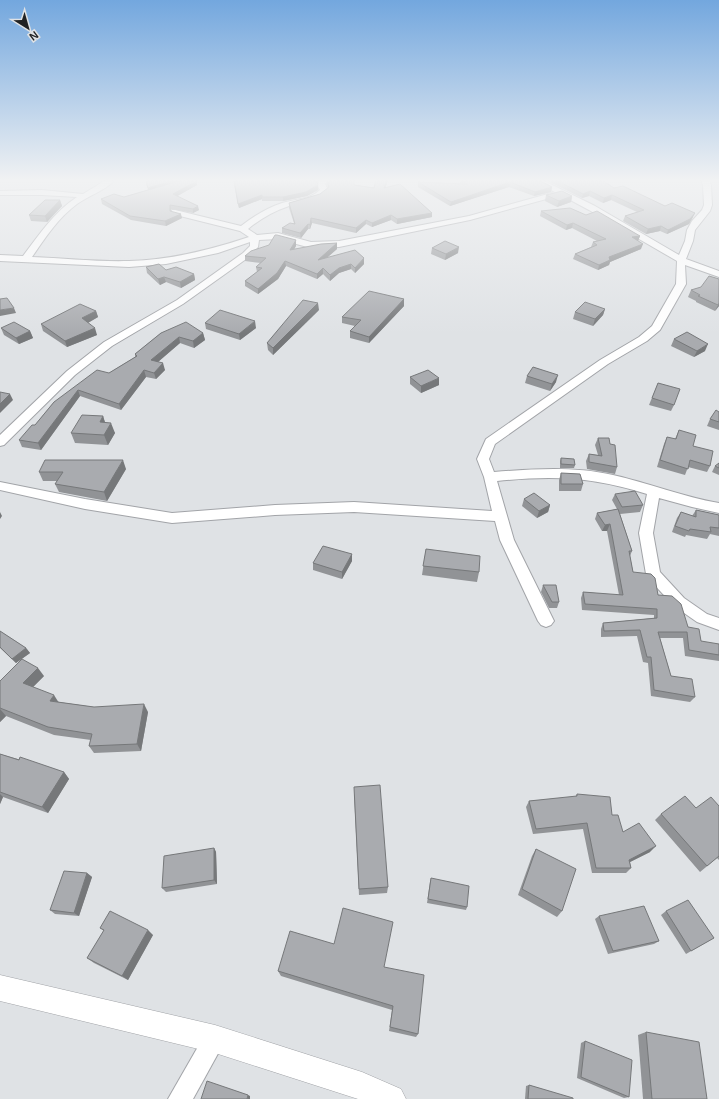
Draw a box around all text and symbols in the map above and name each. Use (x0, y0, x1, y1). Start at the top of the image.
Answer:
north arrow (8, 8, 48, 48)
text: N (27, 29, 41, 43)

